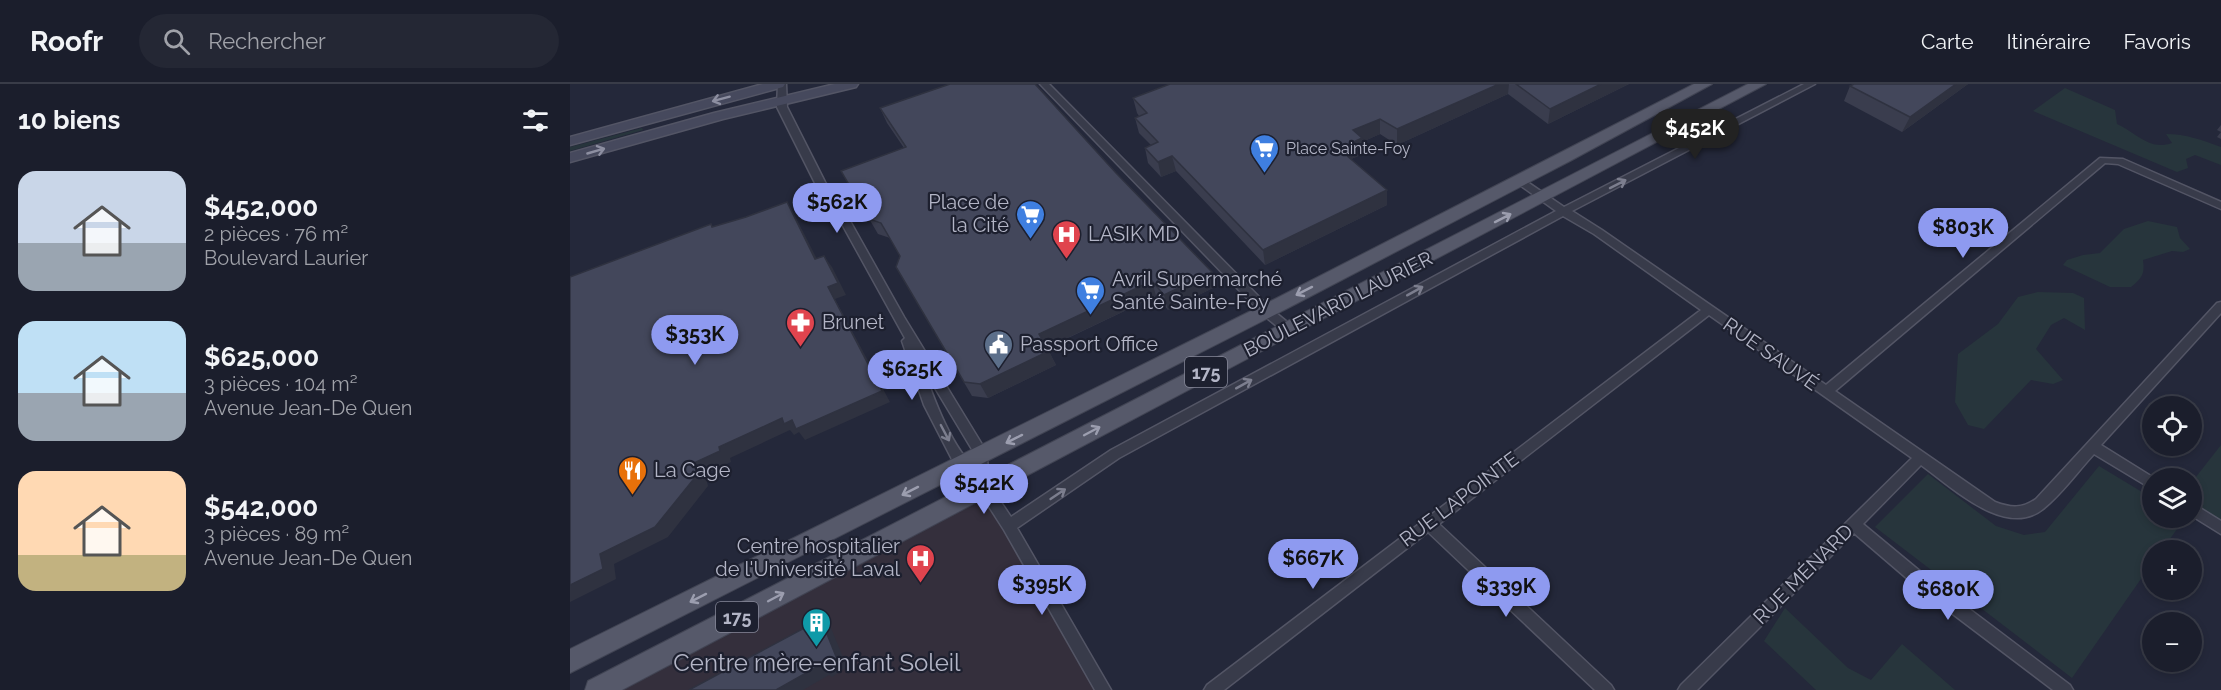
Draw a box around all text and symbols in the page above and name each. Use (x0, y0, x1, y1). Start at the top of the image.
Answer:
search box (139, 14, 559, 68)
text: Roofr (30, 25, 103, 58)
icon: search (160, 25, 193, 58)
text: Rechercher (208, 28, 326, 54)
text: Carte (1921, 29, 1973, 54)
text: Itinéraire (2006, 29, 2090, 54)
text: Favoris (2123, 29, 2191, 54)
one-way arrow (712, 94, 731, 106)
icon: filters (519, 104, 552, 137)
text: 10 biens (18, 105, 120, 135)
pin: $452K (1653, 109, 1737, 160)
text: $452K (1665, 116, 1725, 140)
supermarket icon: Place Sainte-Foy (1249, 132, 1281, 174)
place label: Place Sainte-Foy (1286, 139, 1411, 158)
one-way arrow (586, 144, 605, 156)
one-way arrow (1609, 178, 1627, 190)
pin: $562K (795, 183, 879, 234)
text: $562K (807, 190, 867, 214)
place label: Place de la Cité (928, 190, 1009, 237)
text: $452,000 (204, 192, 318, 222)
icon: home (66, 195, 138, 267)
supermarket icon: Place de la Cité (1014, 198, 1046, 240)
pin: $803K (1921, 208, 2005, 259)
one-way arrow (1494, 212, 1511, 224)
text: $803K (1932, 215, 1994, 239)
hospital icon: LASIK MD (1051, 218, 1083, 260)
text: 2 pièces · 76 m² (204, 222, 348, 246)
place label: LASIK MD (1088, 222, 1180, 246)
text: Boulevard Laurier (204, 246, 368, 270)
street label: BOULEVARD LAURIER (1240, 246, 1436, 362)
place label: Avril Supermarché Santé Sainte-Foy (1112, 267, 1283, 314)
supermarket icon: Avril Supermarché Santé Sainte-Foy (1075, 274, 1107, 316)
one-way arrow (1406, 285, 1423, 297)
one-way arrow (1296, 286, 1314, 297)
pharmacy icon: Brunet (785, 306, 817, 348)
place label: Brunet (822, 310, 885, 334)
street label: RUE SAUVÉ (1719, 312, 1823, 396)
pin: $353K (653, 315, 737, 366)
text: $353K (665, 322, 725, 346)
public building icon: Passport Office (983, 328, 1015, 370)
place label: Passport Office (1020, 332, 1158, 356)
text: $625,000 (204, 342, 319, 372)
icon: home (66, 345, 138, 417)
pin: $625K (870, 350, 954, 401)
text: $625K (882, 357, 942, 381)
road number: 175 (1185, 357, 1227, 387)
text: 3 pièces · 104 m² (204, 372, 357, 396)
one-way arrow (1235, 378, 1252, 390)
text: Avenue Jean-De Quen (204, 396, 412, 420)
map controls (2142, 396, 2202, 672)
button: locate (2142, 396, 2202, 456)
one-way arrow (940, 423, 951, 441)
one-way arrow (1083, 425, 1100, 437)
one-way arrow (1006, 433, 1023, 445)
street label: RUE LAPOINTE (1395, 446, 1523, 552)
restaurant icon: La Cage (617, 454, 649, 496)
place label: La Cage (654, 458, 731, 482)
pin: $542K (942, 464, 1026, 515)
button: layers (2142, 468, 2202, 528)
text: $542K (954, 471, 1014, 495)
one-way arrow (901, 486, 919, 498)
one-way arrow (1049, 487, 1066, 500)
text: $542,000 (204, 492, 318, 522)
icon: home (66, 495, 138, 567)
street label: RUE MÉNARD (1748, 519, 1858, 629)
text: 3 pièces · 89 m² (204, 522, 349, 546)
place label: Centre hospitalier de l'Université Laval (715, 534, 901, 581)
pin: $667K (1271, 539, 1355, 590)
button: + (2142, 540, 2202, 600)
hospital icon: Centre hospitalier de l'Université Laval (905, 542, 937, 584)
text: Avenue Jean-De Quen (204, 546, 412, 570)
text: $667K (1282, 546, 1344, 570)
pin: $395K (1000, 565, 1084, 616)
pin: $339K (1464, 567, 1548, 618)
pin: $680K (1906, 570, 1990, 621)
text: $395K (1012, 572, 1072, 596)
text: $339K (1476, 574, 1536, 598)
text: $680K (1917, 577, 1979, 601)
one-way arrow (767, 590, 785, 602)
one-way arrow (689, 592, 707, 604)
road number: 175 (716, 602, 758, 632)
building icon: Centre mère-enfant Soleil (801, 606, 833, 648)
button: − (2142, 612, 2202, 672)
place label: Centre mère-enfant Soleil (673, 648, 961, 677)

